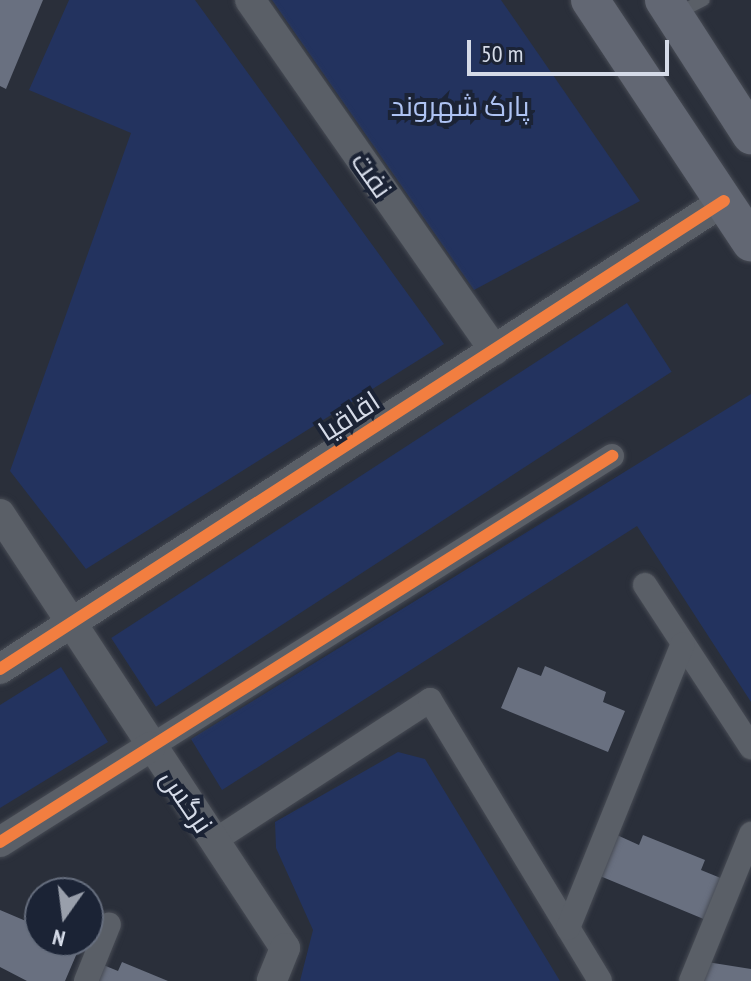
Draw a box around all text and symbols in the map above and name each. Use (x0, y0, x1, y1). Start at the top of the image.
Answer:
scale bar (471, 24, 673, 74)
text: 50 m (481, 38, 523, 69)
park label: پارک شهروند (391, 89, 529, 123)
street label: نفت (344, 146, 400, 204)
street label: اقاقیا (312, 384, 386, 448)
street label: نرگس (154, 763, 220, 839)
north arrow (24, 877, 104, 957)
text: N (50, 923, 68, 953)

